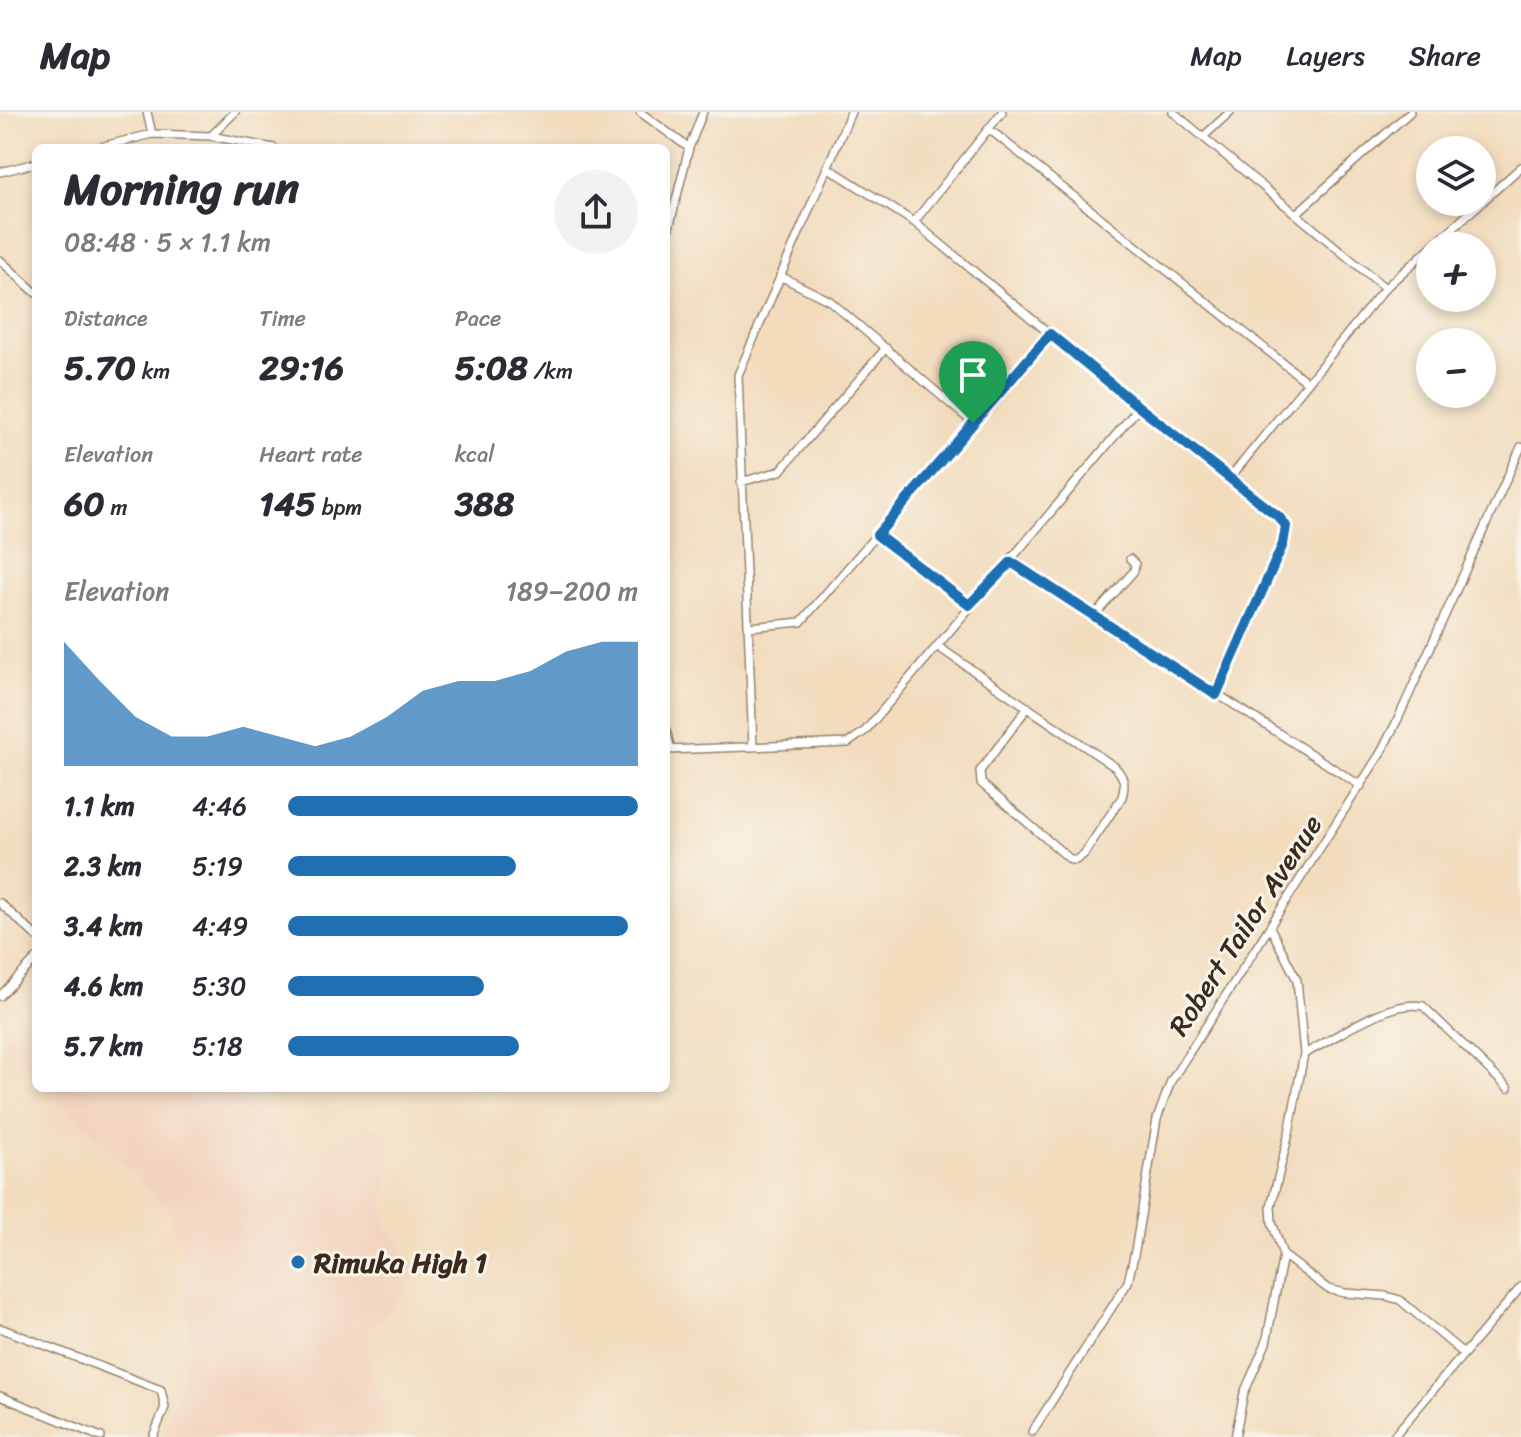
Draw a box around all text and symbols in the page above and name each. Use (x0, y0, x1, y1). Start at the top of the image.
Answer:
text: Map (40, 22, 110, 89)
text: Map (1190, 31, 1242, 80)
text: Layers (1286, 31, 1365, 80)
text: Share (1409, 31, 1481, 80)
map controls (1416, 136, 1496, 408)
button: layers (1416, 136, 1496, 216)
text: Morning run (64, 150, 299, 228)
button: share (554, 170, 638, 254)
text: 08:48 · 5 × 1.1 km (64, 219, 271, 265)
button: + (1416, 232, 1496, 312)
text: Distance (64, 299, 148, 338)
text: Time (259, 299, 306, 338)
text: Pace (455, 299, 501, 338)
button: − (1416, 328, 1496, 408)
text: 5.70 (64, 338, 136, 398)
text: 29:16 (259, 338, 344, 398)
text: 5:08 (455, 338, 528, 398)
pin (939, 341, 1007, 423)
text: km (136, 352, 170, 391)
text: /km (528, 352, 573, 391)
icon: arrive (951, 353, 995, 397)
text: Elevation (64, 435, 153, 474)
text: Heart rate (259, 435, 363, 474)
text: kcal (455, 435, 495, 474)
text: 60 (64, 474, 105, 534)
text: 145 (259, 474, 316, 534)
text: 388 (455, 474, 514, 534)
text: m (105, 488, 127, 527)
text: bpm (316, 488, 362, 527)
text: Elevation (64, 568, 169, 614)
text: 189–200 m (506, 568, 638, 614)
text: 1.1 km (64, 783, 135, 829)
text: 4:46 (192, 783, 247, 829)
street label: Robert Tailor Avenue (1155, 804, 1336, 1046)
text: 2.3 km (64, 843, 142, 889)
text: 5:19 (192, 843, 243, 889)
text: 3.4 km (64, 903, 143, 949)
text: 4:49 (192, 903, 248, 949)
text: 4.6 km (64, 963, 143, 1009)
text: 5:30 (192, 963, 246, 1009)
text: 5.7 km (64, 1023, 143, 1069)
text: 5:18 (192, 1023, 243, 1069)
place label: Rimuka High 1 (313, 1238, 487, 1287)
marker: Rimuka High 1 (289, 1253, 307, 1271)

